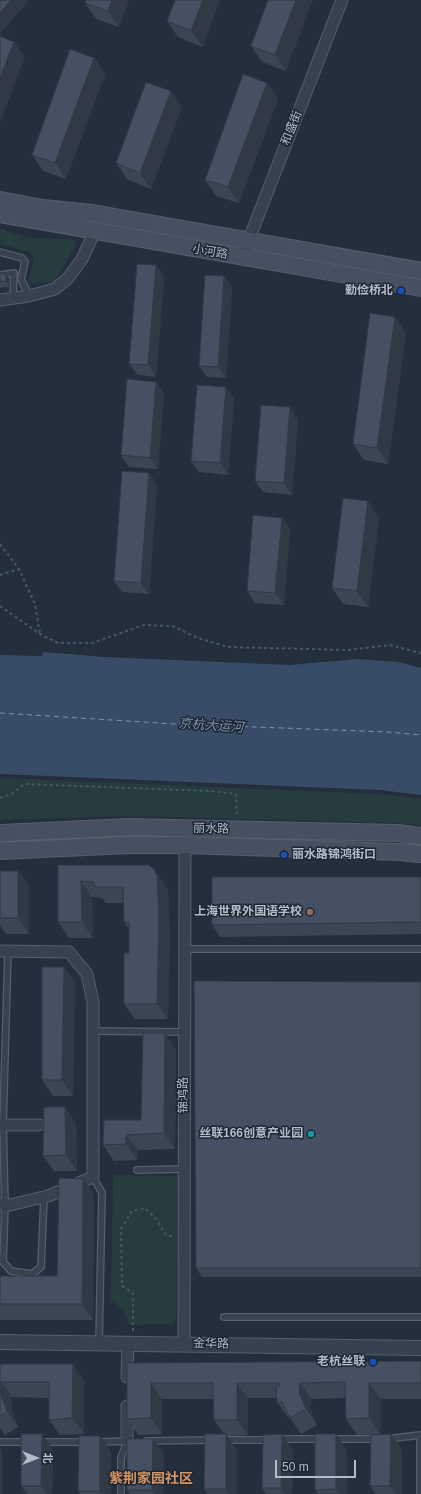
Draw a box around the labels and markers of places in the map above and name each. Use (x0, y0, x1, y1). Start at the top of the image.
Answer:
place label: 勤俭桥北 (345, 284, 393, 298)
marker: 勤俭桥北 (396, 286, 406, 296)
place label: 丽水路锦鸿街口 (292, 848, 376, 862)
marker: 丽水路锦鸿街口 (279, 850, 289, 860)
place label: 上海世界外国语学校 (194, 905, 302, 919)
marker: 上海世界外国语学校 (305, 907, 315, 917)
place label: 丝联166创意产业园 (199, 1127, 303, 1141)
marker: 丝联166创意产业园 (306, 1129, 316, 1139)
place label: 老杭丝联 (317, 1355, 365, 1369)
marker: 老杭丝联 (368, 1357, 378, 1367)

